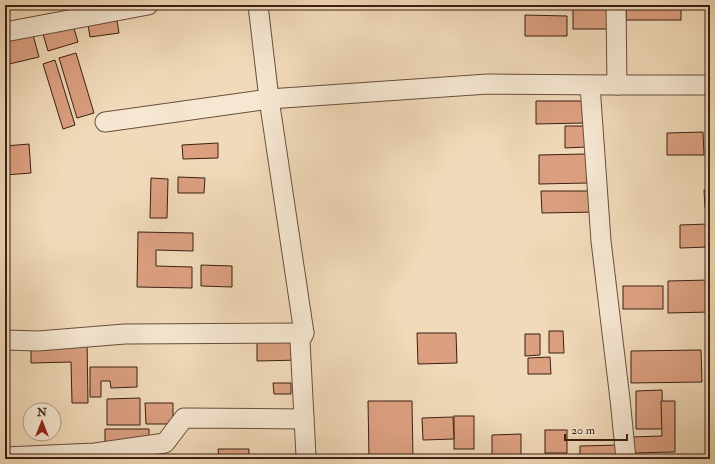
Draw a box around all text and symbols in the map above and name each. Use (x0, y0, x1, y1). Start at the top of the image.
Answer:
north arrow (22, 402, 62, 442)
text: N (36, 406, 48, 419)
scale bar (565, 416, 627, 442)
text: 20 m (571, 423, 596, 438)

